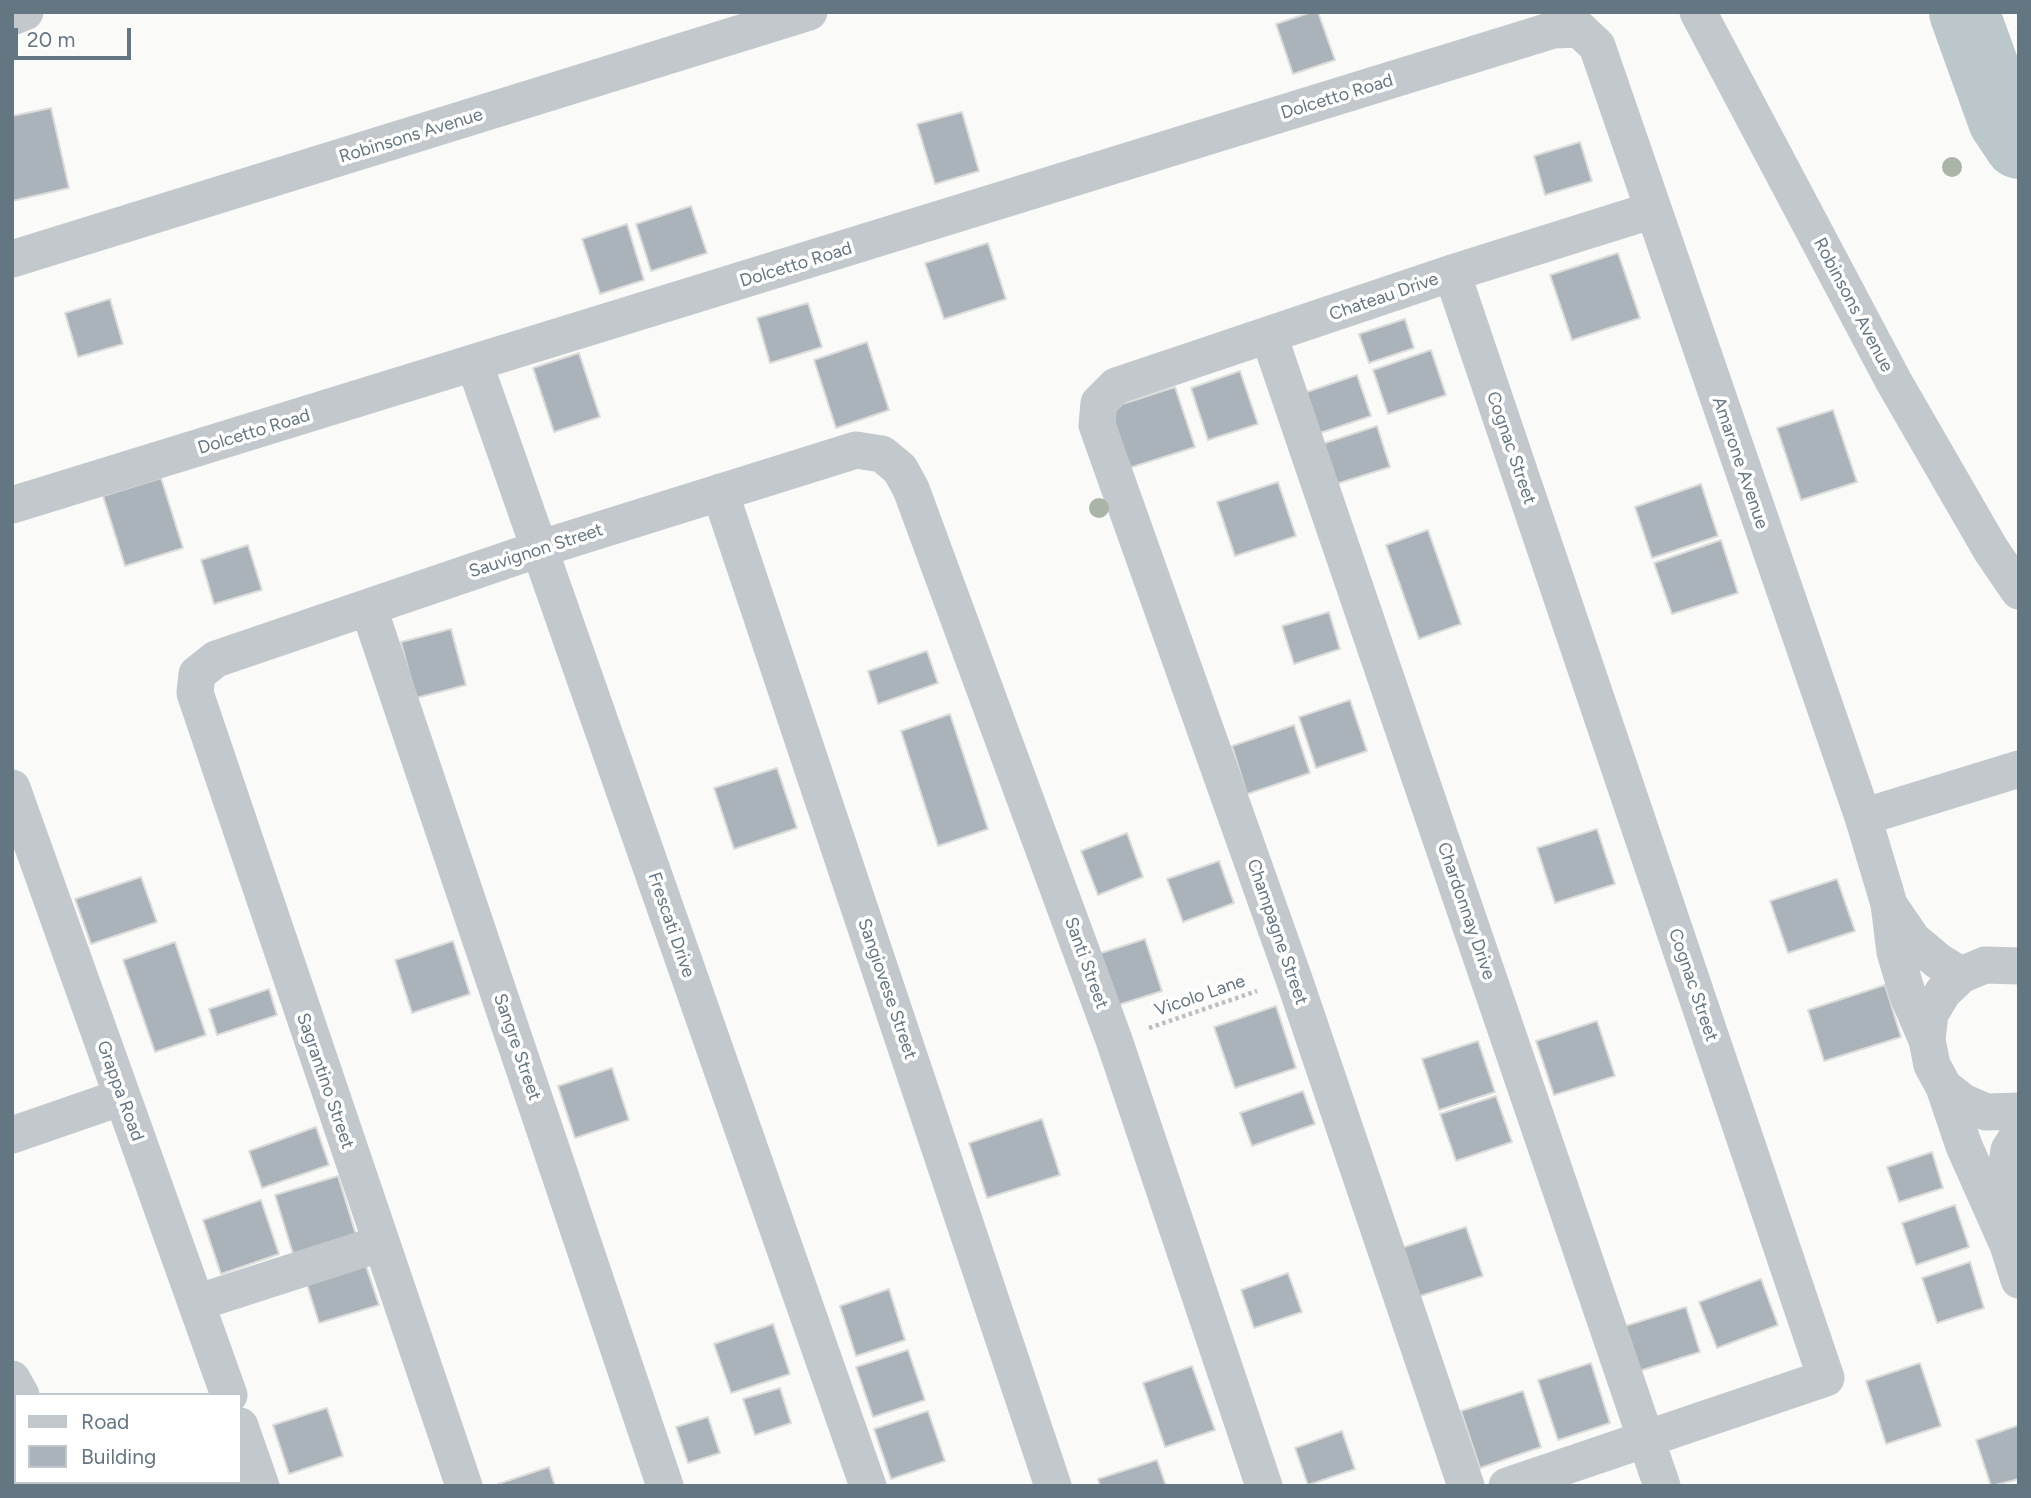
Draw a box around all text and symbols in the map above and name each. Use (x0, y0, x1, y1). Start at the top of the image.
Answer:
scale bar (18, 14, 135, 58)
text: 20 m (27, 27, 75, 52)
street label: Dolcetto Road (1278, 70, 1396, 124)
street label: Robinsons Avenue (337, 104, 485, 168)
street label: Robinsons Avenue (1808, 234, 1898, 376)
street label: Dolcetto Road (737, 238, 855, 292)
street label: Chateau Drive (1327, 268, 1441, 326)
street label: Cognac Street (1482, 389, 1540, 507)
street label: Amarone Avenue (1707, 394, 1773, 532)
street label: Dolcetto Road (195, 405, 313, 459)
street label: Sauvignon Street (466, 519, 606, 583)
street label: Chardonnay Drive (1432, 839, 1500, 983)
street label: Champagne Street (1242, 856, 1312, 1008)
street label: Frescati Drive (643, 870, 699, 980)
street label: Santi Street (1059, 914, 1113, 1012)
street label: Sangiovese Street (853, 916, 921, 1062)
street label: Cognac Street (1664, 926, 1722, 1044)
street label: Vicolo Lane (1152, 970, 1248, 1022)
street label: Sangre Street (489, 991, 545, 1103)
street label: Sagrantino Street (292, 1010, 358, 1152)
street label: Grappa Road (92, 1038, 148, 1144)
legend (14, 1393, 242, 1484)
text: Road (81, 1409, 129, 1434)
text: Building (81, 1444, 156, 1469)

